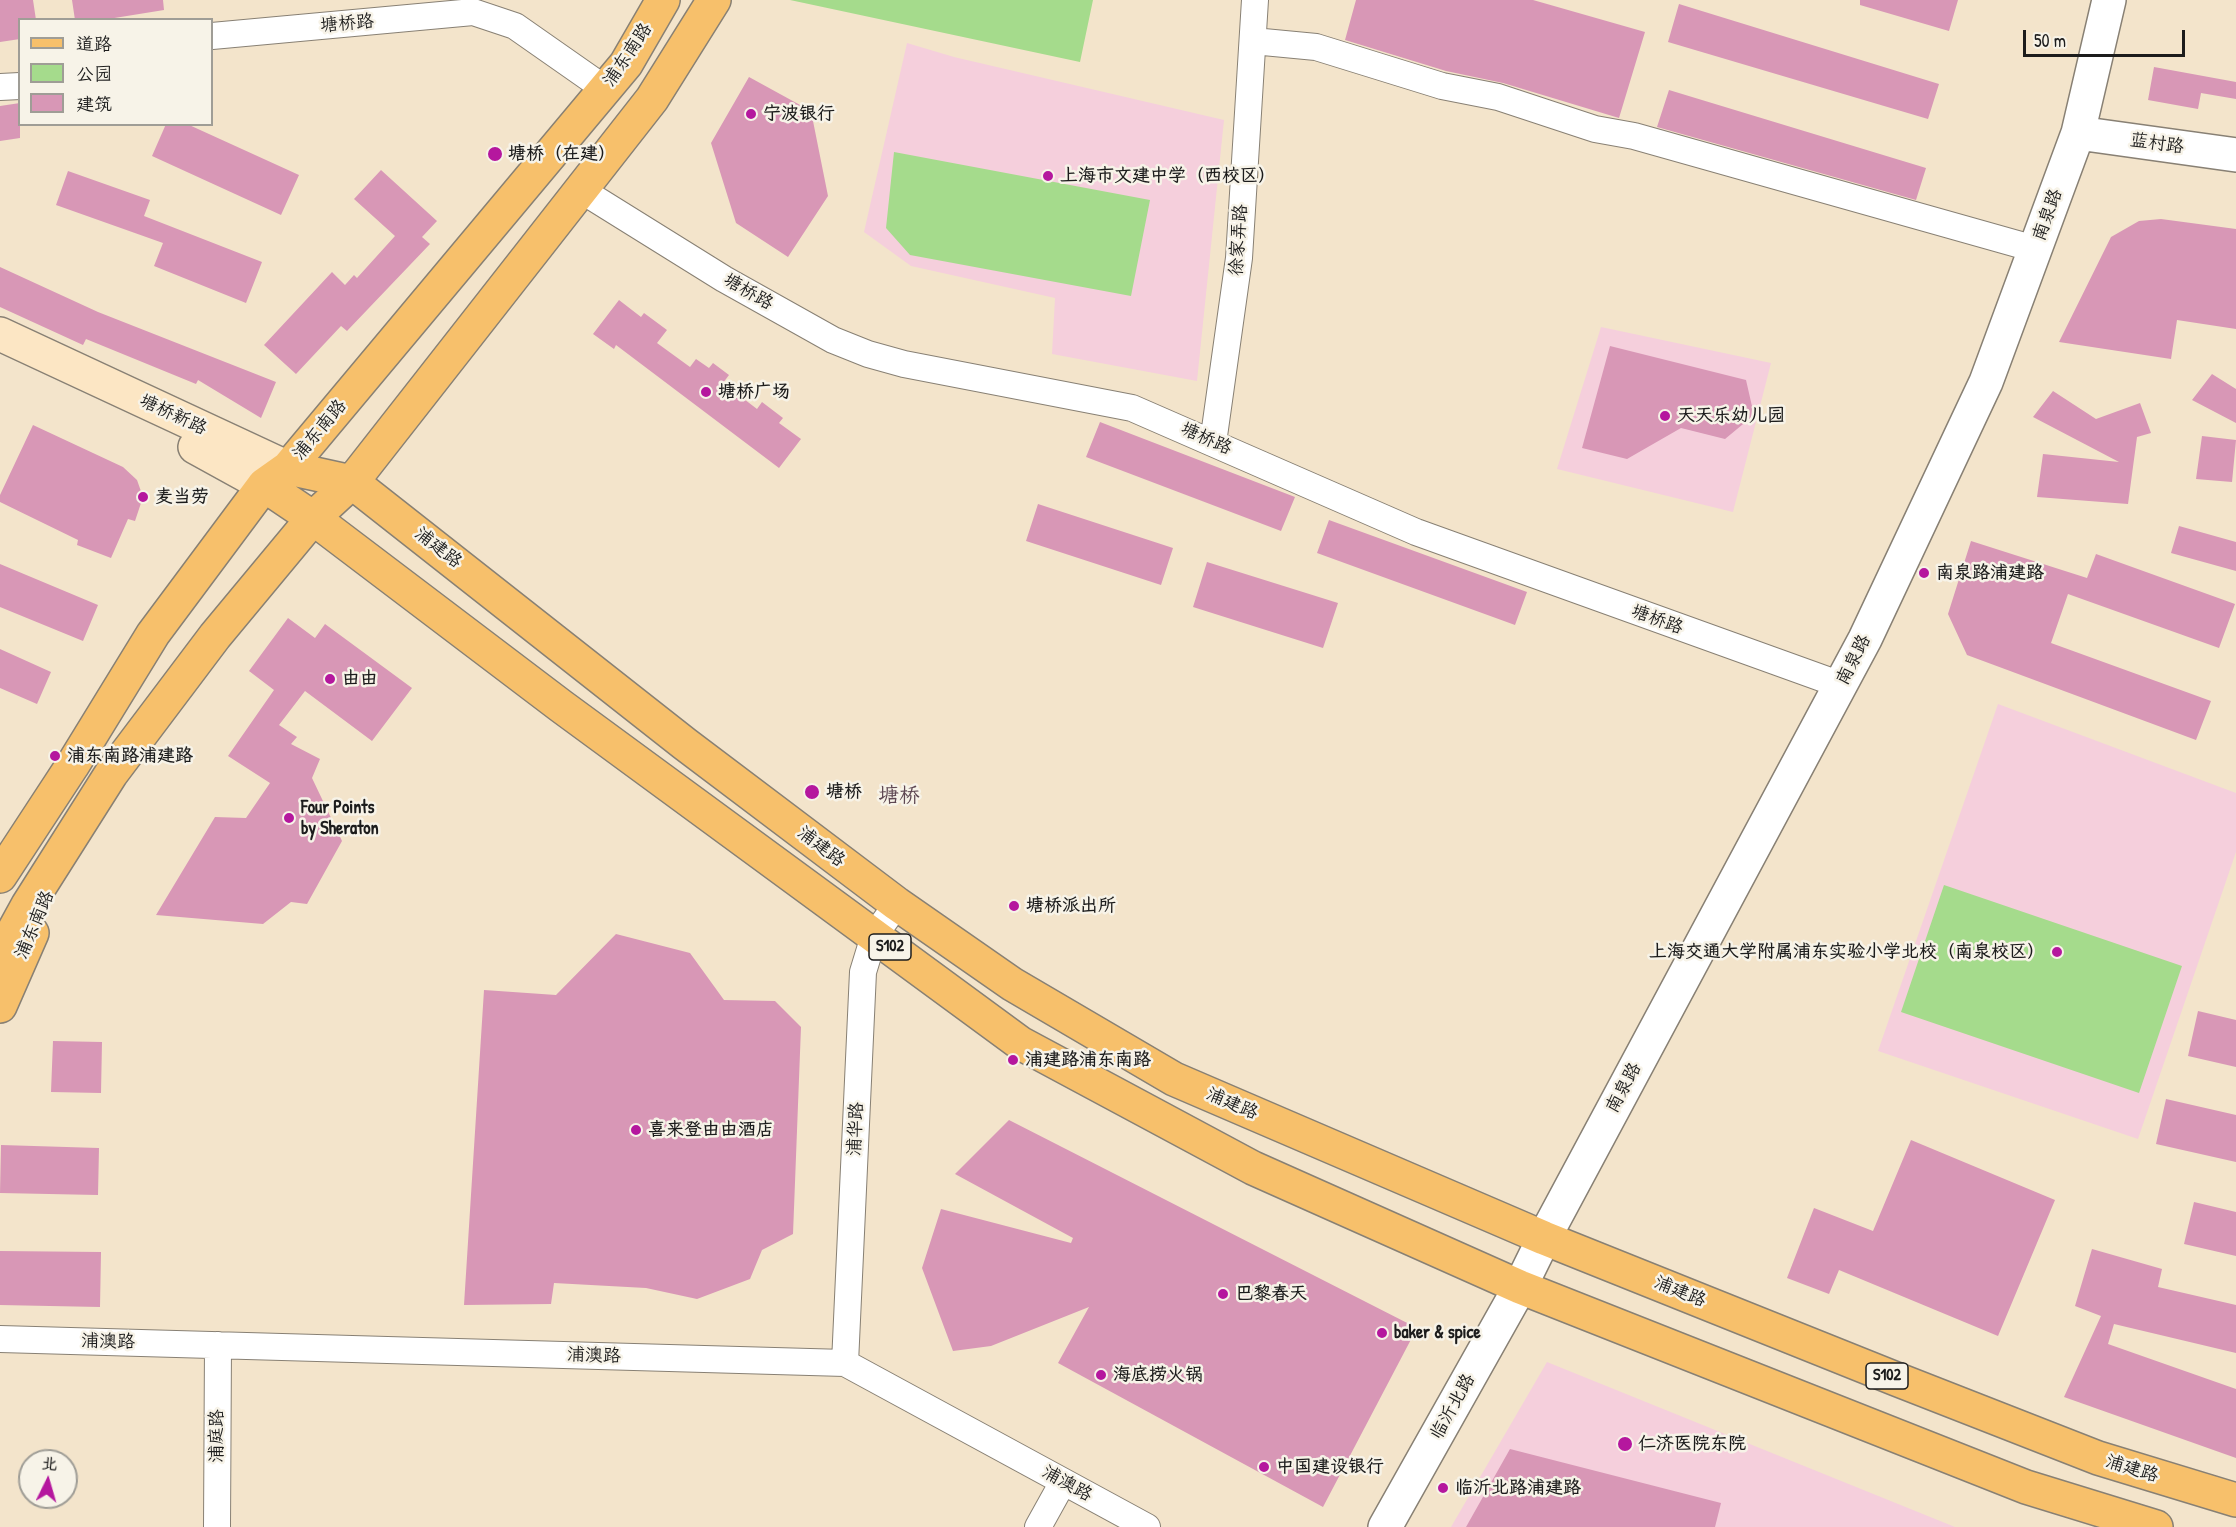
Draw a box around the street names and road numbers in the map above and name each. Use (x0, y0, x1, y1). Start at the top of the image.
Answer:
street label: 塘桥路 (319, 11, 375, 37)
street label: 浦东南路 (599, 19, 657, 91)
street label: 蓝村路 (2129, 130, 2185, 158)
street label: 南泉路 (2029, 186, 2067, 244)
street label: 徐家弄路 (1226, 203, 1252, 277)
street label: 塘桥路 (719, 269, 777, 315)
street label: 塘桥新路 (136, 390, 210, 440)
street label: 浦东南路 (289, 395, 351, 465)
street label: 塘桥路 (1177, 418, 1235, 460)
street label: 浦建路 (410, 523, 466, 573)
street label: 塘桥路 (1628, 601, 1686, 639)
street label: 南泉路 (1832, 631, 1876, 689)
street label: 浦建路 (793, 822, 849, 872)
street label: 浦东南路 (11, 888, 59, 962)
road number: S102 (869, 934, 911, 960)
street label: 南泉路 (1602, 1059, 1646, 1117)
street label: 浦建路 (1203, 1084, 1261, 1124)
street label: 浦华路 (844, 1101, 868, 1157)
street label: 浦建路 (1651, 1272, 1709, 1312)
street label: 浦澳路 (81, 1331, 135, 1353)
street label: 浦澳路 (567, 1344, 621, 1368)
road number: S102 (1866, 1363, 1908, 1389)
street label: 临沂北路 (1426, 1370, 1480, 1444)
street label: 浦庭路 (206, 1409, 228, 1463)
street label: 浦建路 (2103, 1451, 2161, 1487)
street label: 浦澳路 (1038, 1461, 1096, 1507)

